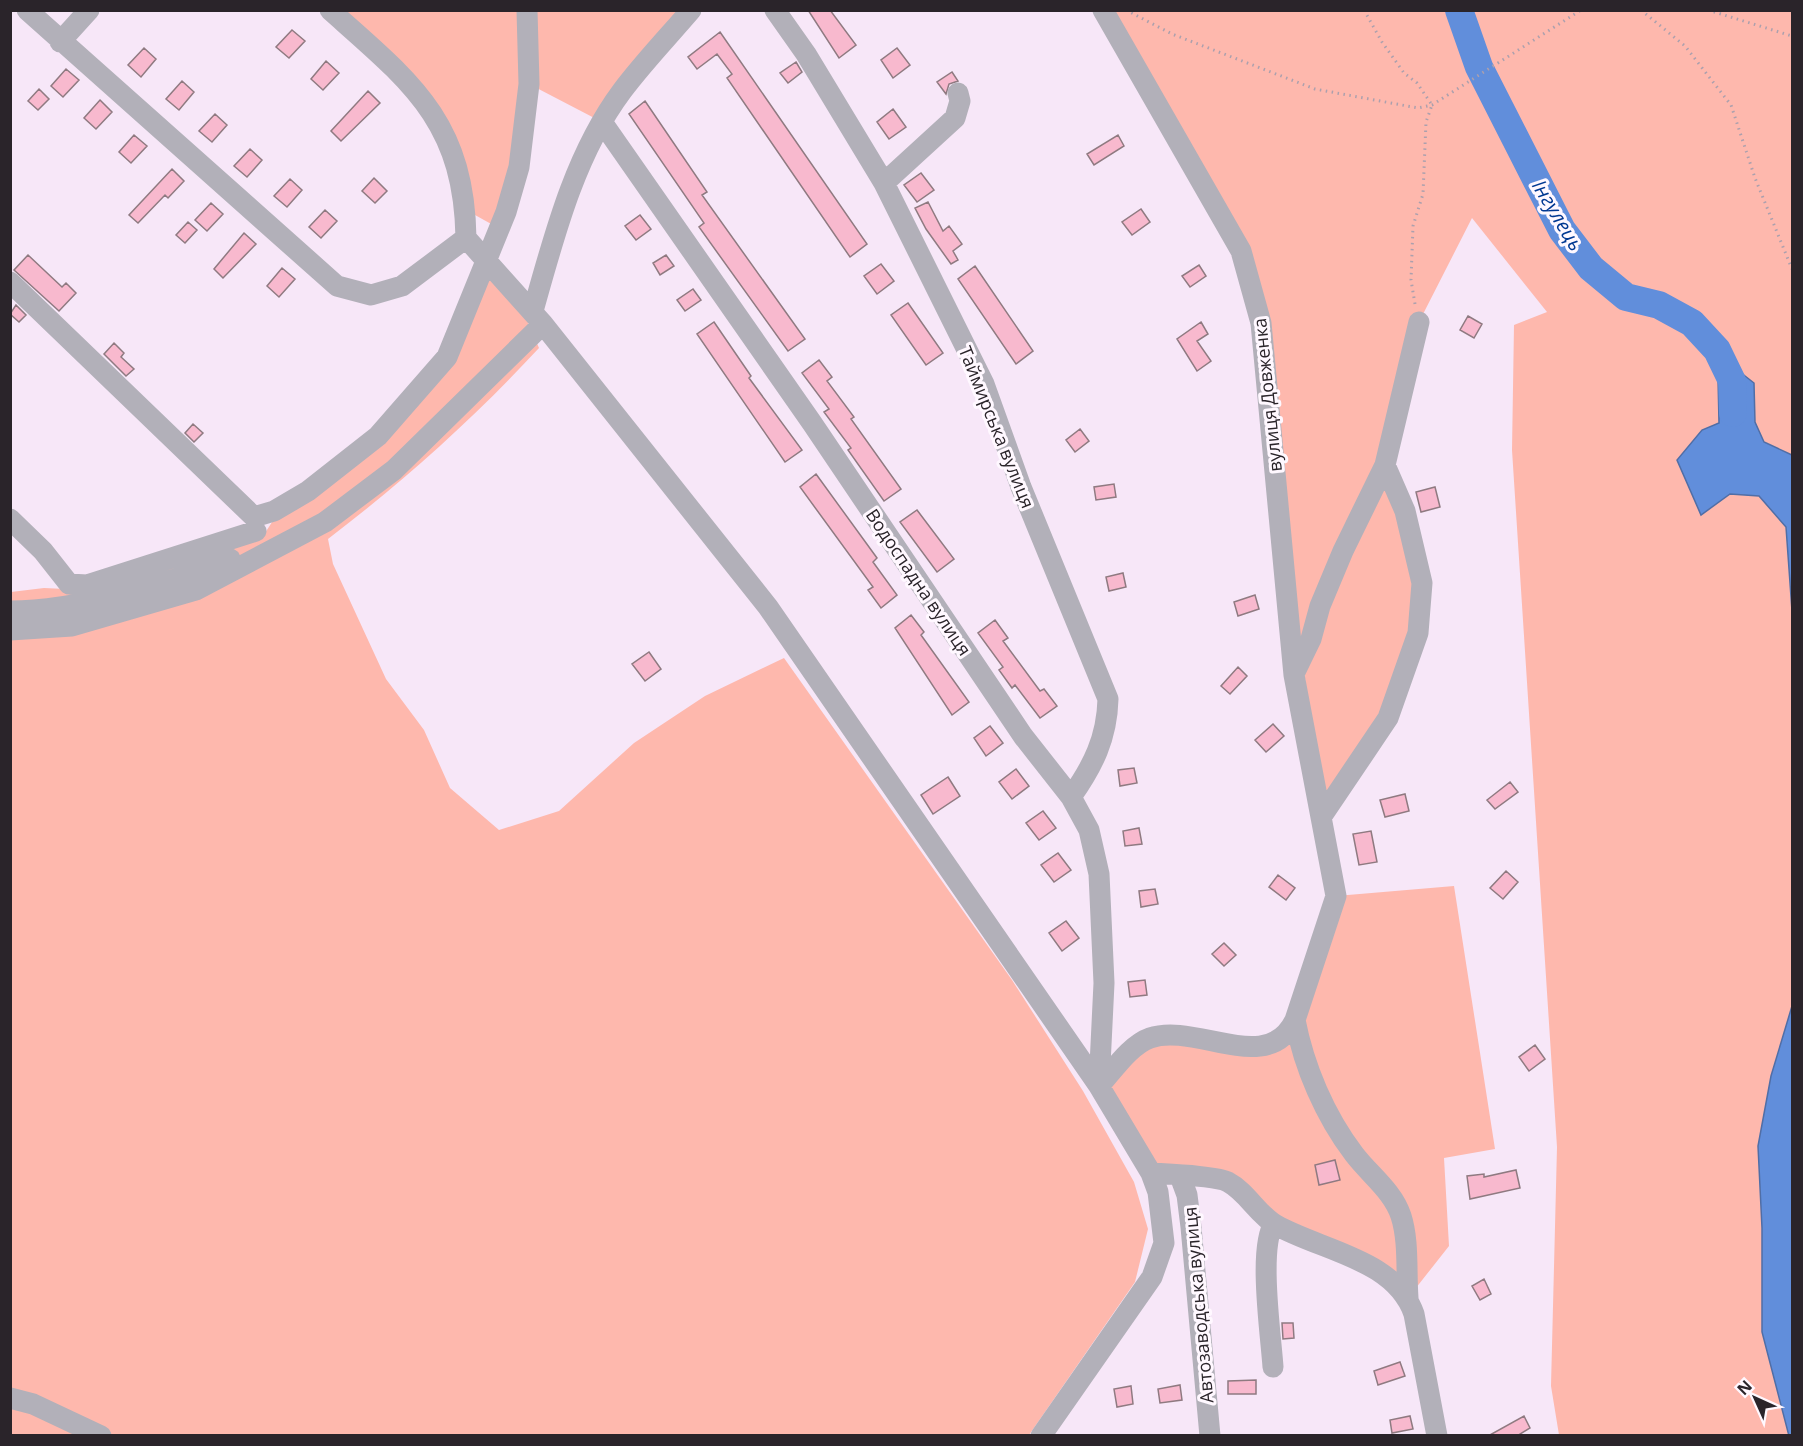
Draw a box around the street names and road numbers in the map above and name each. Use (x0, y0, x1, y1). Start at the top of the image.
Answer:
street label: вулиця Довженка (1247, 317, 1287, 473)
street label: Таймирська вулиця (954, 342, 1040, 512)
street label: Водоспадна вулиця (861, 504, 977, 660)
street label: Автозаводська вулиця (1177, 1206, 1219, 1404)

